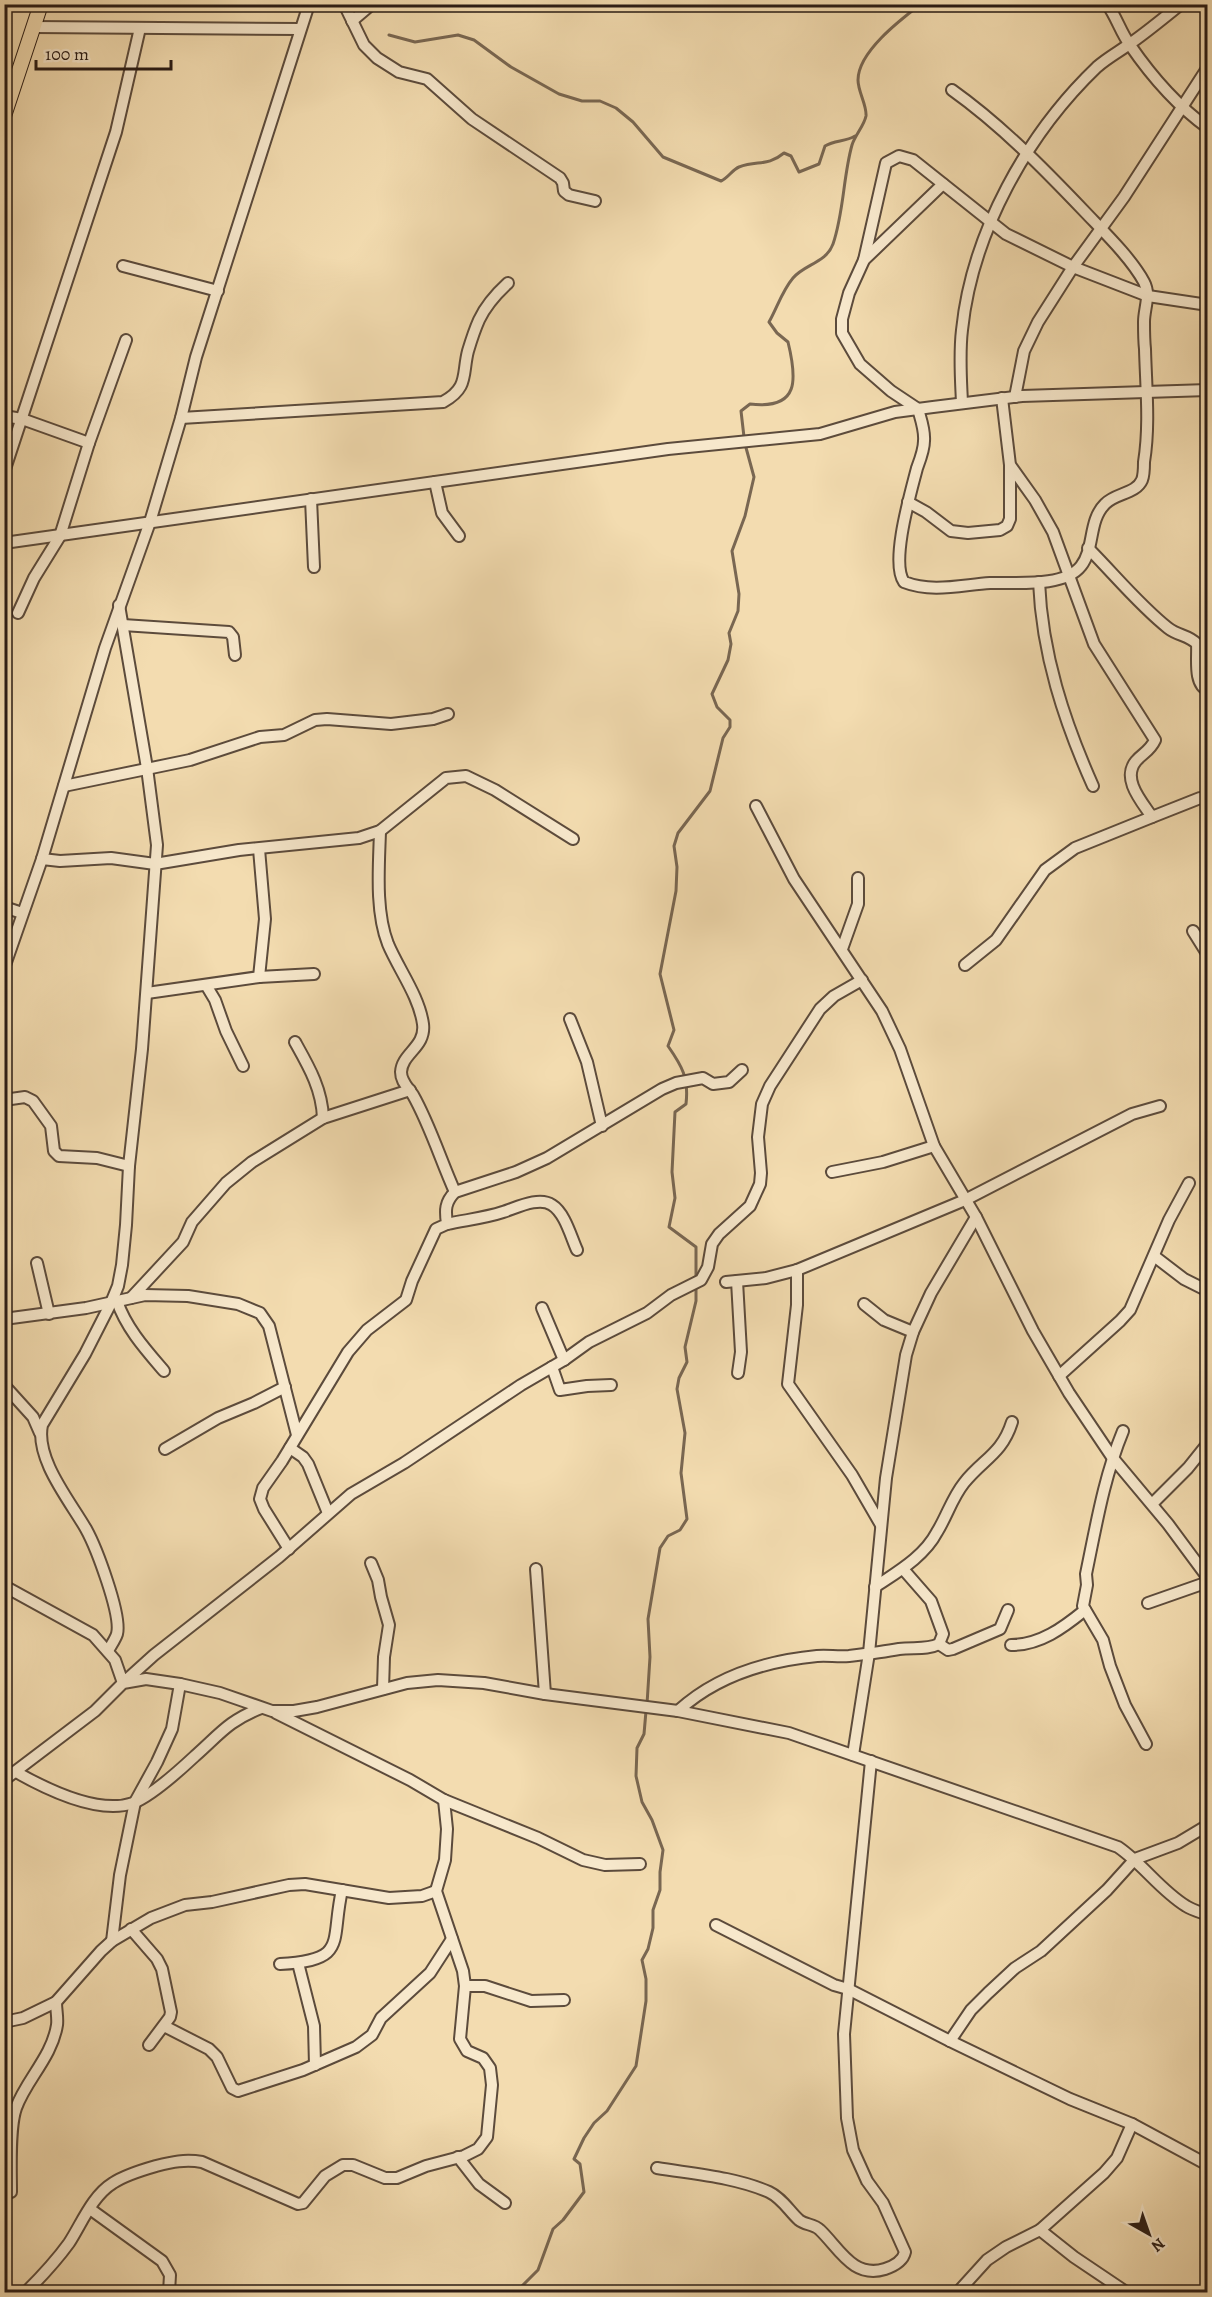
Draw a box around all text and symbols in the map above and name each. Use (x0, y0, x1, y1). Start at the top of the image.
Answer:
scale bar (36, 33, 171, 71)
text: 100 m (45, 42, 89, 66)
north arrow (1119, 2204, 1179, 2264)
text: N (1146, 2233, 1170, 2257)

